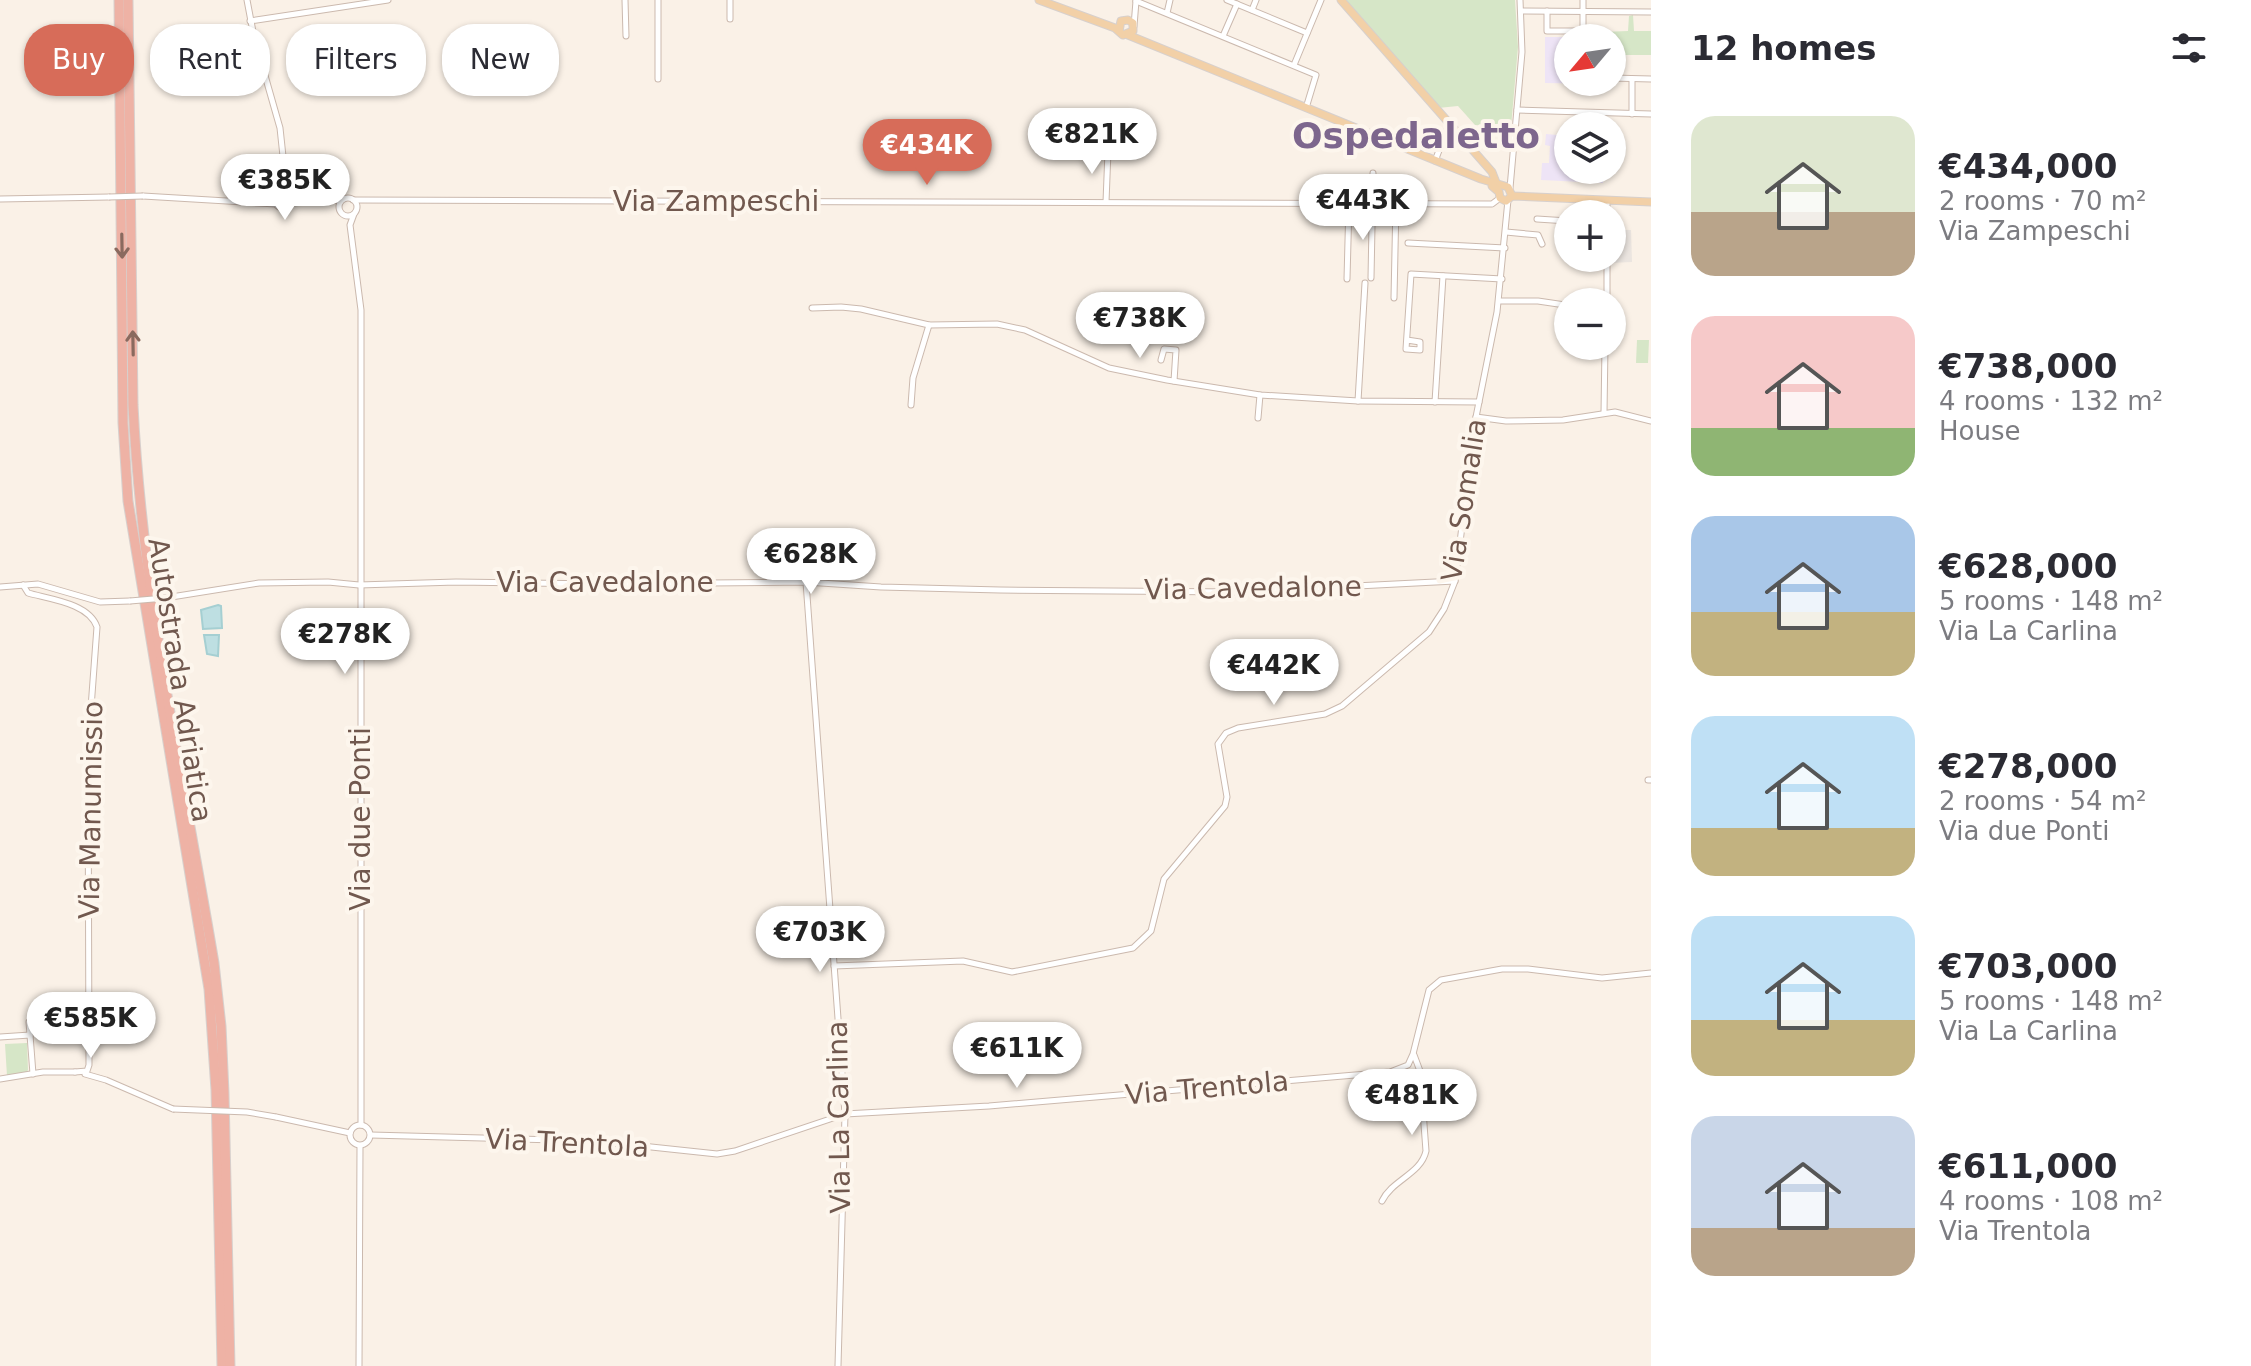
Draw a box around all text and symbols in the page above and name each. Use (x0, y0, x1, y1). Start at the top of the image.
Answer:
chip: Buy (24, 24, 134, 96)
chip: Rent (150, 24, 270, 96)
chip: Filters (286, 24, 426, 96)
chip: New (442, 24, 559, 96)
north arrow (1554, 24, 1626, 96)
map controls (1554, 24, 1626, 360)
icon: filters (2167, 26, 2211, 70)
text: 12 homes (1691, 28, 1876, 68)
pin: €821K (1036, 108, 1148, 176)
button: layers (1554, 112, 1626, 184)
district label: Ospedaletto (1292, 115, 1540, 156)
pin: €434K (871, 119, 983, 187)
text: €821K (1046, 119, 1138, 149)
text: €434K (881, 130, 973, 160)
text: €434,000 (1939, 146, 2118, 186)
icon: home (1755, 148, 1851, 244)
pin: €385K (229, 154, 341, 222)
text: €385K (239, 165, 331, 195)
pin: €443K (1307, 174, 1419, 242)
street label: Via Zampeschi (613, 185, 819, 218)
text: €443K (1317, 185, 1409, 215)
text: 2 rooms · 70 m² (1939, 186, 2147, 216)
button: + (1554, 200, 1626, 272)
text: Via Zampeschi (1939, 216, 2131, 246)
one-way arrow (114, 232, 130, 259)
button: − (1554, 288, 1626, 360)
pin: €738K (1084, 292, 1196, 360)
text: €738K (1094, 303, 1186, 333)
one-way arrow (126, 330, 141, 357)
text: €738,000 (1939, 346, 2118, 386)
icon: home (1755, 348, 1851, 444)
text: 4 rooms · 132 m² (1939, 386, 2163, 416)
street label: Via Somalia (1435, 416, 1493, 584)
text: House (1939, 416, 2020, 446)
pin: €628K (755, 528, 867, 596)
street label: Autostrada Adriatica (141, 536, 219, 824)
text: €628K (765, 539, 857, 569)
text: €628,000 (1939, 546, 2118, 586)
icon: home (1755, 548, 1851, 644)
street label: Via Cavedalone (496, 566, 714, 599)
street label: Via Cavedalone (1144, 570, 1362, 606)
text: 5 rooms · 148 m² (1939, 586, 2163, 616)
pin: €278K (289, 608, 401, 676)
text: Via La Carlina (1939, 616, 2118, 646)
text: €278K (299, 619, 391, 649)
pin: €442K (1218, 639, 1330, 707)
text: €442K (1228, 650, 1320, 680)
street label: Via Manumissio (73, 701, 109, 919)
street label: Via due Ponti (344, 727, 377, 911)
text: €278,000 (1939, 746, 2118, 786)
icon: home (1755, 748, 1851, 844)
text: 2 rooms · 54 m² (1939, 786, 2147, 816)
text: Via due Ponti (1939, 816, 2109, 846)
pin: €703K (764, 906, 876, 974)
text: €703K (774, 917, 866, 947)
text: €703,000 (1939, 946, 2118, 986)
icon: home (1755, 948, 1851, 1044)
text: 5 rooms · 148 m² (1939, 986, 2163, 1016)
pin: €585K (35, 992, 147, 1060)
text: €585K (45, 1003, 137, 1033)
text: Via La Carlina (1939, 1016, 2118, 1046)
street label: Via La Carlina (821, 1020, 857, 1214)
pin: €611K (961, 1022, 1073, 1090)
text: €611K (971, 1033, 1063, 1063)
street label: Via Trentola (1124, 1064, 1290, 1112)
pin: €481K (1356, 1069, 1468, 1137)
text: €481K (1366, 1080, 1458, 1110)
street label: Via Trentola (484, 1122, 650, 1164)
text: €611,000 (1939, 1146, 2118, 1186)
icon: home (1755, 1148, 1851, 1244)
text: 4 rooms · 108 m² (1939, 1186, 2163, 1216)
text: Via Trentola (1939, 1216, 2092, 1246)

